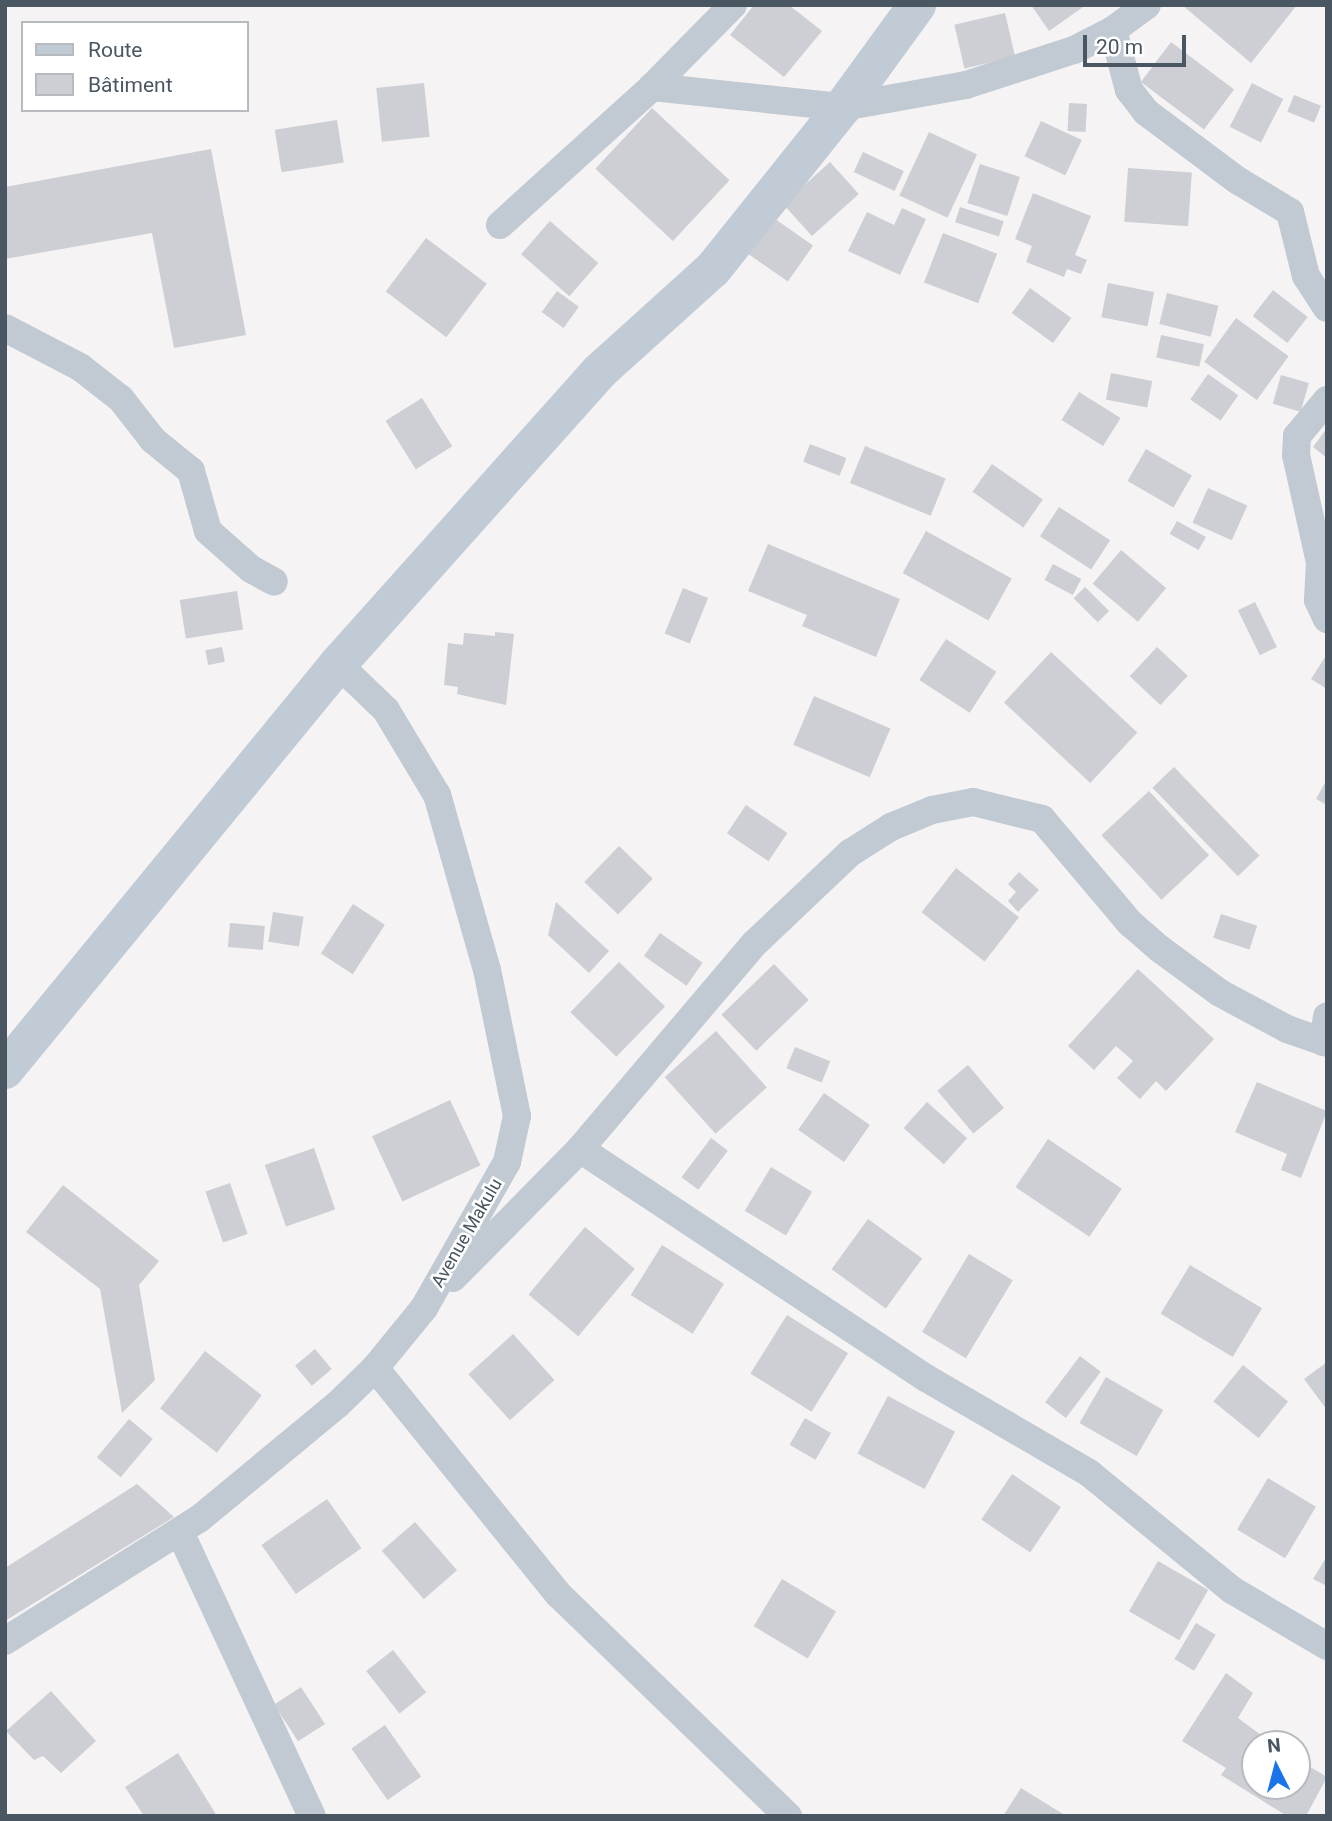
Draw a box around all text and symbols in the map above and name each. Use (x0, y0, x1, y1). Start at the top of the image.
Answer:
legend (21, 21, 248, 112)
scale bar (1087, 21, 1190, 65)
text: 20 m (1096, 35, 1143, 59)
text: Route (88, 38, 143, 62)
text: Bâtiment (88, 73, 173, 97)
street label: Avenue Makulu (427, 1175, 507, 1291)
north arrow (1241, 1730, 1311, 1800)
text: N (1266, 1733, 1282, 1758)

